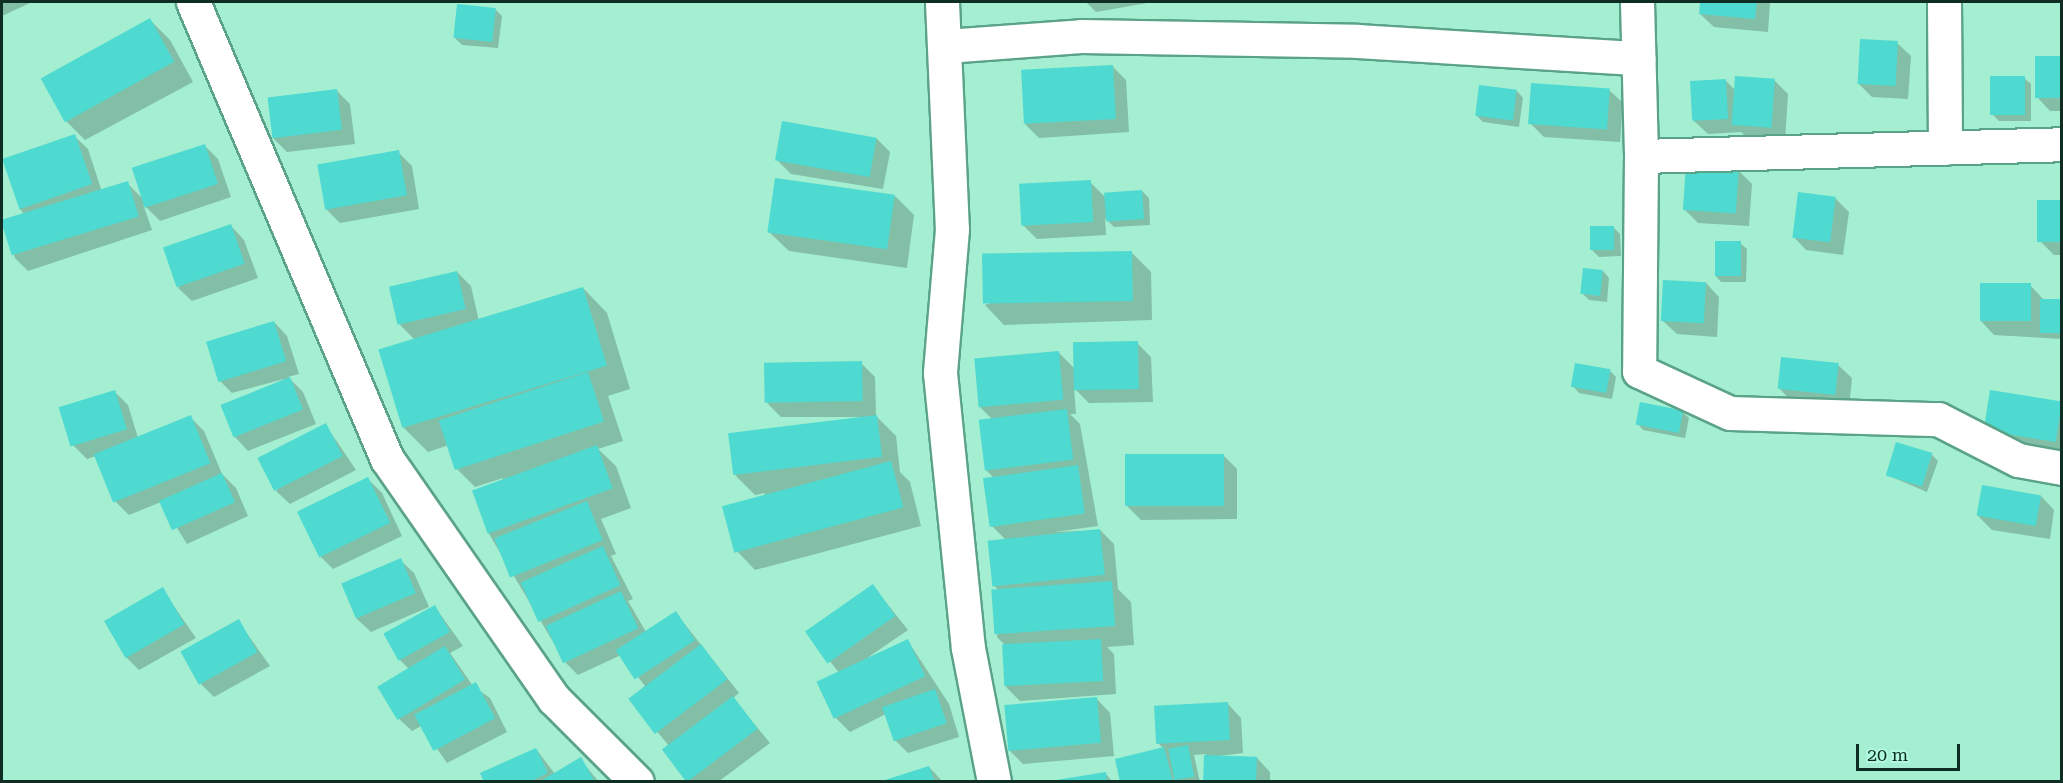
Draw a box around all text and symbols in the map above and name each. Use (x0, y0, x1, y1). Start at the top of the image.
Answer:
scale bar (1859, 732, 1962, 770)
text: 20 m (1867, 744, 1908, 765)

